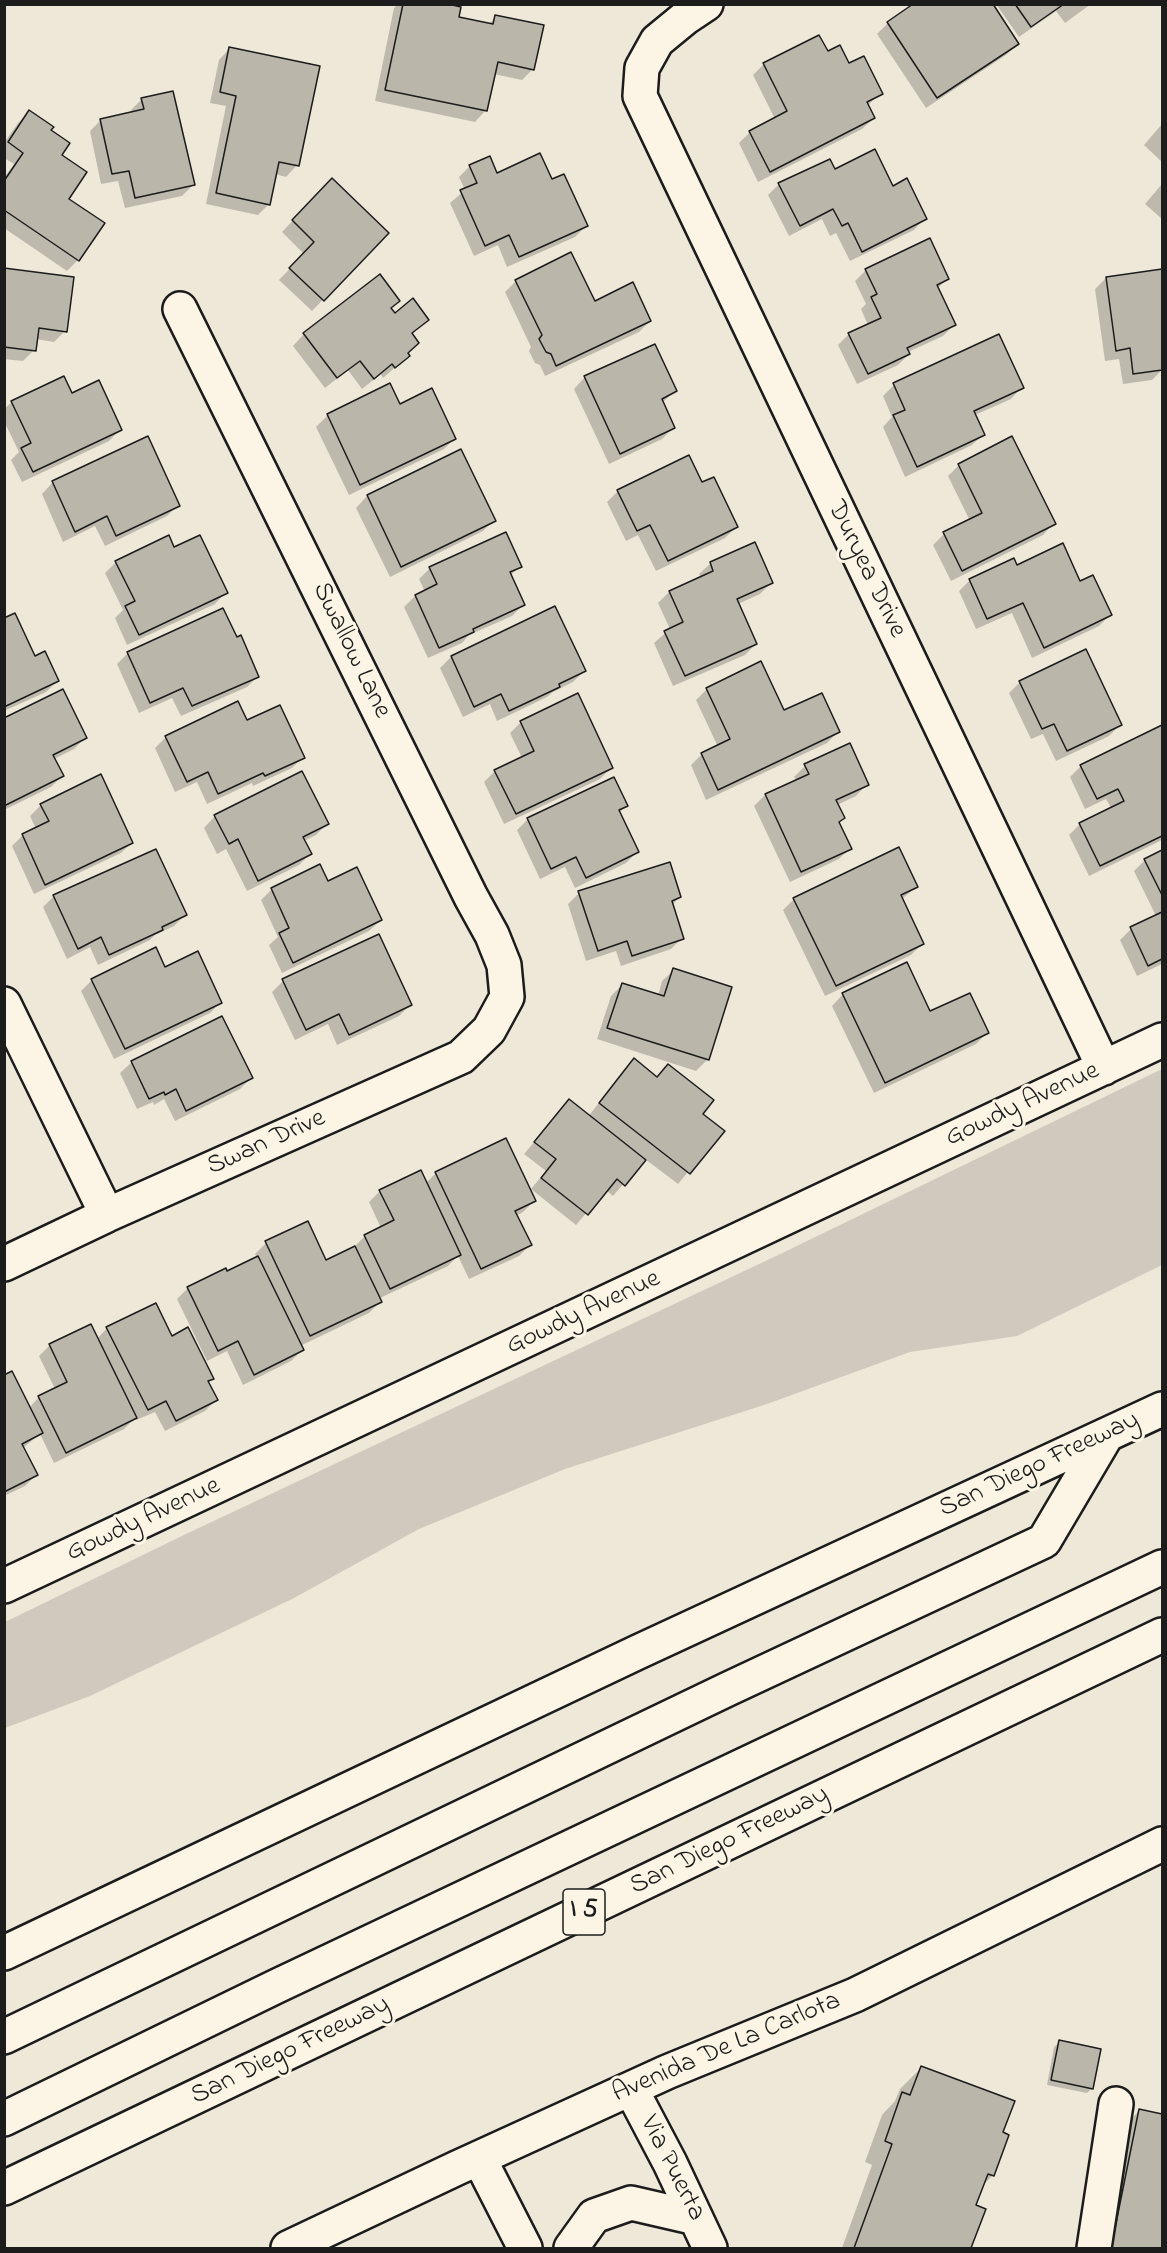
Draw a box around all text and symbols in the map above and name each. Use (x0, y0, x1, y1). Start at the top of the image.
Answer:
street label: Duryea Drive (818, 496, 912, 644)
street label: Swallow Lane (303, 578, 397, 724)
street label: Gowdy Avenue (941, 1056, 1105, 1156)
street label: Swan Drive (203, 1104, 331, 1184)
street label: Gowdy Avenue (502, 1264, 666, 1364)
street label: San Diego Freeway (935, 1405, 1145, 1527)
street label: Gowdy Avenue (62, 1471, 226, 1571)
street label: San Diego Freeway (625, 1780, 835, 1904)
road number: I 5 (563, 1889, 605, 1935)
street label: Avenida De La Carlota (608, 1986, 846, 2112)
street label: San Diego Freeway (186, 1990, 396, 2114)
street label: Via Puerta (631, 2111, 711, 2227)

